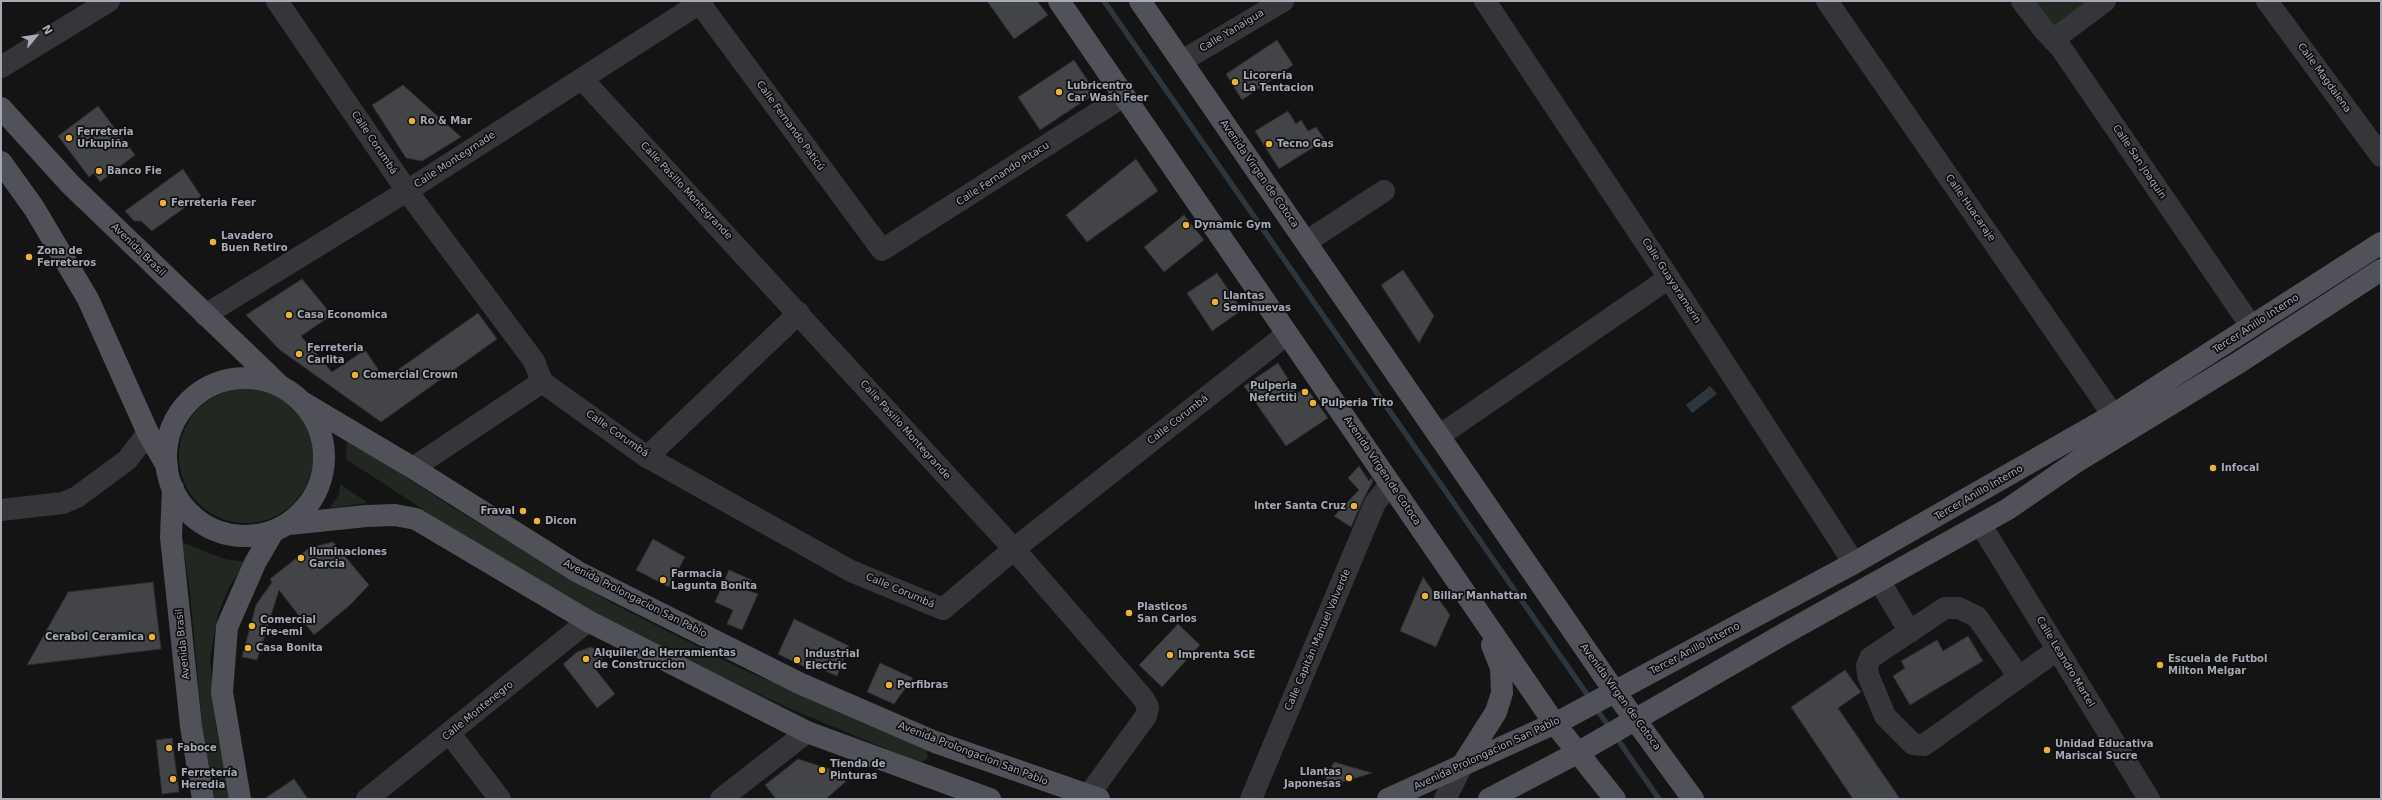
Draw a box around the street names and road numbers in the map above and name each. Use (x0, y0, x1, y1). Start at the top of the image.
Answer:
street label: Calle Yanaigua (1198, 7, 1266, 55)
street label: Calle Magdalena (2295, 41, 2353, 115)
street label: Calle Fernando Paticú (753, 79, 827, 173)
street label: Calle Corumbá (348, 109, 400, 177)
street label: Avenida Virgen de Cotoca (1217, 118, 1301, 230)
street label: Calle San Joaquín (2110, 123, 2168, 201)
street label: Calle Montegrnade (412, 129, 498, 191)
street label: Calle Fernando Pitacu (954, 139, 1052, 209)
street label: Calle Pasillo Montegrande (638, 140, 734, 242)
street label: Calle Huacaraje (1942, 172, 1998, 244)
street label: Avenida Brasil (108, 221, 168, 279)
street label: Calle Guayaramerín (1639, 236, 1703, 326)
street label: Tercer Anillo Interno (2211, 292, 2301, 356)
street label: Calle Pasillo Montegrande (857, 378, 953, 482)
street label: Calle Corumbá (1145, 393, 1211, 447)
street label: Calle Corumbá (583, 408, 651, 460)
street label: Avenida Virgen de Cotoca (1341, 414, 1423, 528)
street label: Tercer Anillo Interno (1933, 463, 2025, 523)
street label: Avenida Prolongacion San Pablo (561, 557, 709, 641)
street label: Calle Capitán Manuel Valverde (1283, 567, 1353, 713)
street label: Calle Corumbá (864, 571, 936, 611)
street label: Avenida Brasil (173, 608, 193, 680)
street label: Calle Leandro Martel (2033, 615, 2097, 709)
street label: Tercer Anillo Interno (1648, 620, 1742, 678)
street label: Avenida Virgen de Cotoca (1577, 641, 1663, 753)
street label: Calle Montenegro (440, 679, 516, 743)
street label: Avenida Prolongacion San Pablo (1412, 715, 1562, 793)
street label: Avenida Prolongacion San Pablo (896, 720, 1050, 788)

